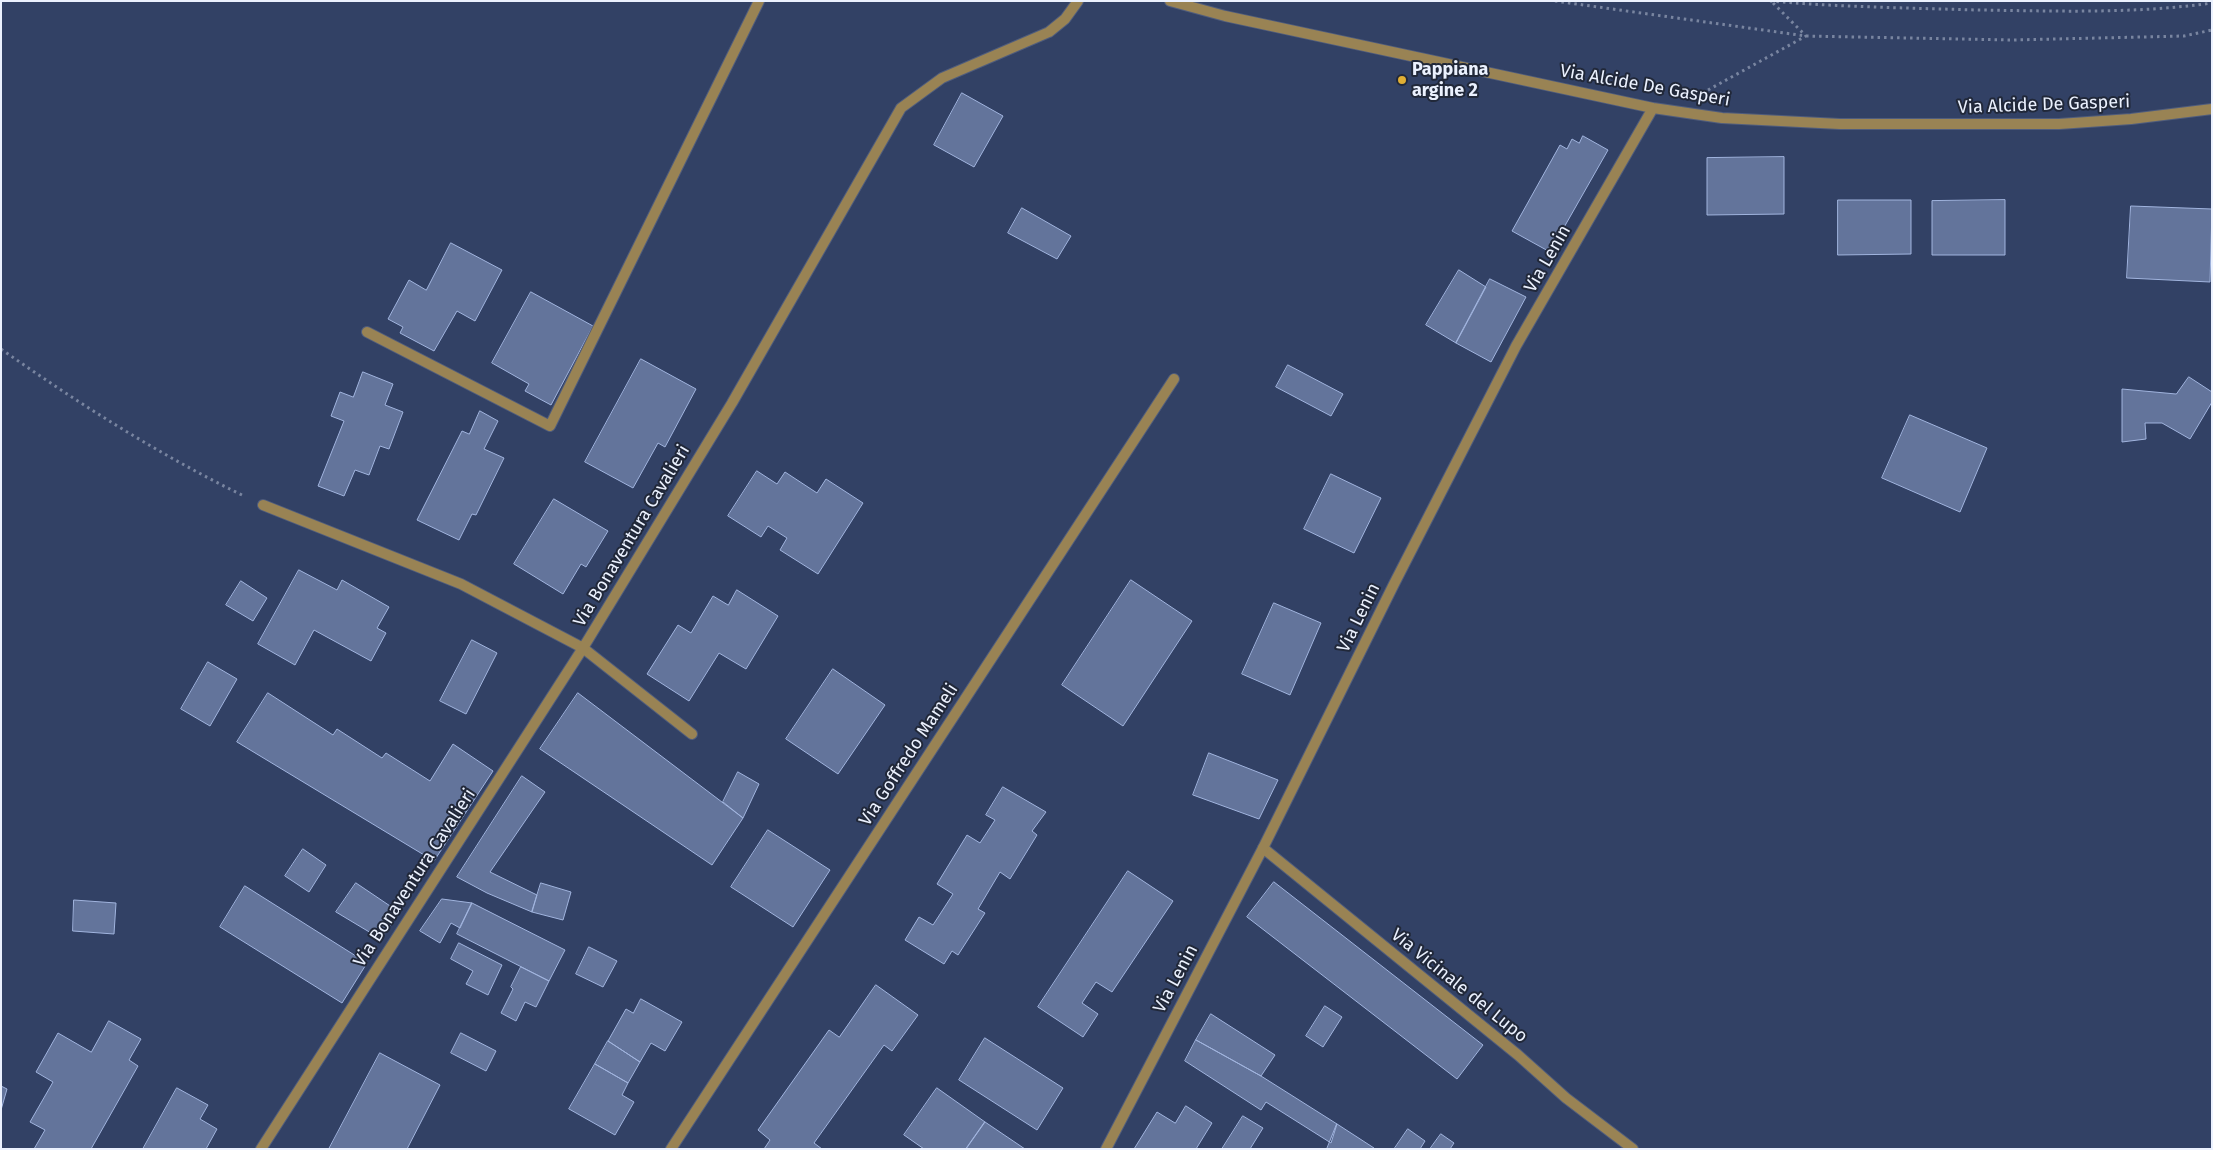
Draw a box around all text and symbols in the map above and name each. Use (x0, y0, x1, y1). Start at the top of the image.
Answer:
place label: Pappiana argine 2 (1412, 59, 1488, 102)
street label: Via Alcide De Gasperi (1558, 60, 1732, 112)
marker: Pappiana argine 2 (1396, 74, 1408, 86)
street label: Via Alcide De Gasperi (1958, 91, 2130, 119)
street label: Via Lenin (1520, 221, 1576, 297)
street label: Via Bonaventura Cavalieri (569, 441, 695, 631)
street label: Via Lenin (1333, 580, 1385, 656)
street label: Via Goffredo Mameli (855, 680, 963, 830)
street label: Via Bonaventura Cavalieri (349, 785, 481, 971)
street label: Via Vicinale del Lupo (1386, 924, 1532, 1048)
street label: Via Lenin (1149, 941, 1203, 1017)

